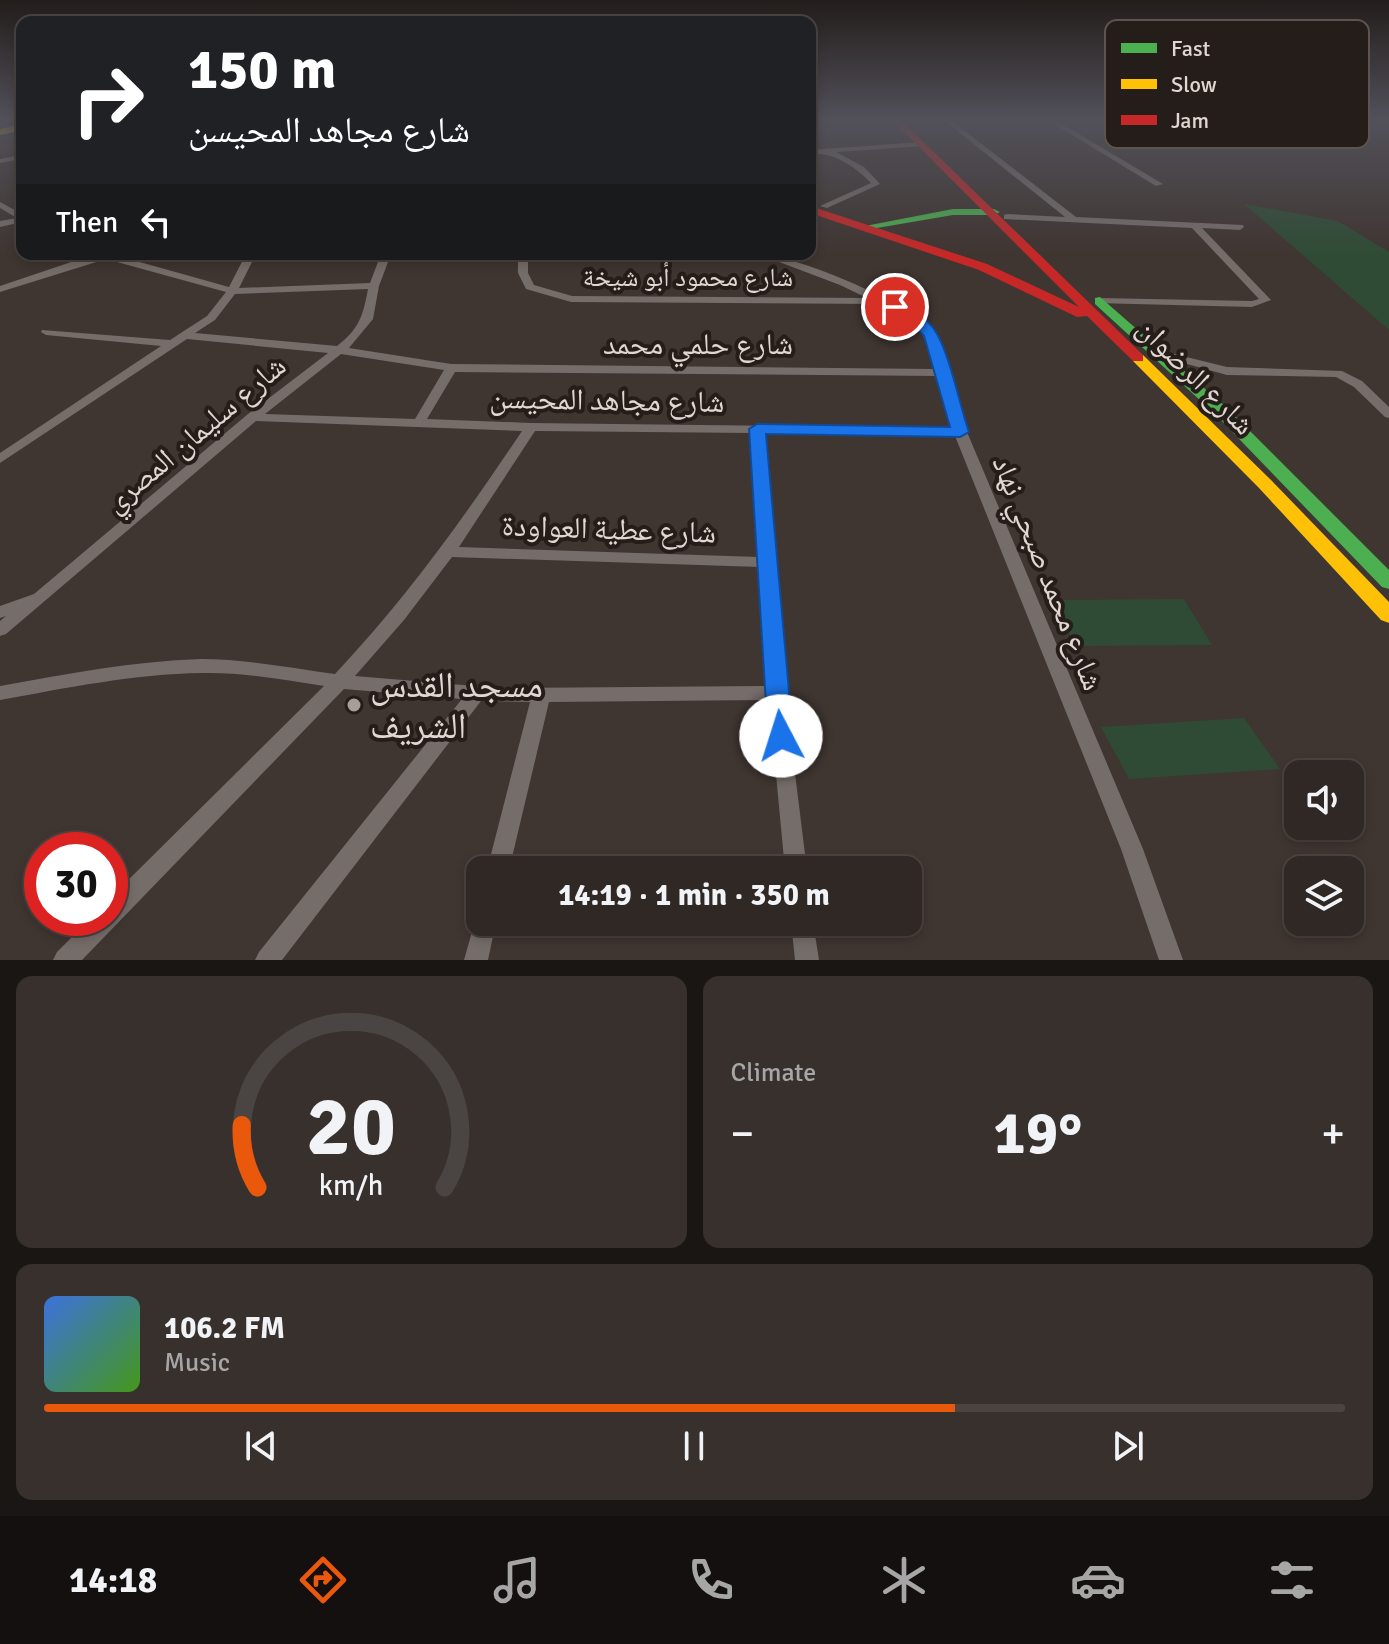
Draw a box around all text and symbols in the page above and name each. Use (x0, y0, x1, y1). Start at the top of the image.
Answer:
legend (1105, 20, 1369, 148)
text: 150 m (188, 35, 336, 104)
text: Fast (1171, 35, 1211, 62)
icon: right (56, 48, 160, 152)
text: Slow (1171, 71, 1217, 98)
text: Jam (1171, 107, 1209, 134)
text: شارع مجاهد المحيسن (188, 108, 470, 153)
icon: left (134, 200, 178, 244)
text: Then (56, 204, 118, 241)
street label: شارع محمود أبو شيخة (583, 261, 793, 294)
pin (861, 273, 929, 341)
icon: arrive (873, 285, 917, 329)
street label: شارع الرضوان (1129, 310, 1262, 443)
street label: شارع حلمي محمد (603, 326, 793, 368)
street label: شارع سليمان المصري (97, 348, 297, 525)
street label: شارع مجاهد المحيسن (489, 380, 725, 421)
street label: شارع محمد صبحي نهاد (979, 450, 1111, 698)
street label: شارع عطية العواودة (501, 507, 717, 552)
place label: مسجد القدس الشريف (370, 663, 543, 749)
position arrow (739, 694, 823, 778)
marker: مسجد القدس الشريف (345, 696, 363, 714)
map controls (1284, 760, 1364, 936)
button: sound (1284, 760, 1364, 840)
speed limit sign: 30 (24, 832, 128, 936)
button: layers (1284, 856, 1364, 936)
text: 14:19 · 1 min · 350 m (558, 877, 830, 914)
text: Climate (731, 1057, 816, 1089)
text: 20 (306, 1076, 396, 1178)
text: 19° (993, 1097, 1082, 1171)
text: − (731, 1107, 754, 1161)
text: + (1321, 1107, 1345, 1161)
text: km/h (319, 1168, 384, 1203)
text: 106.2 FM (164, 1310, 285, 1347)
text: Music (164, 1347, 230, 1379)
icon: previous (239, 1424, 283, 1468)
icon: pause (672, 1424, 716, 1468)
icon: next (1106, 1424, 1150, 1468)
icon: directions (295, 1552, 351, 1608)
icon: music (489, 1552, 545, 1608)
icon: phone (683, 1552, 739, 1608)
icon: climate (876, 1552, 932, 1608)
icon: car (1070, 1552, 1126, 1608)
icon: filters (1264, 1552, 1320, 1608)
text: 14:18 (69, 1558, 157, 1603)

